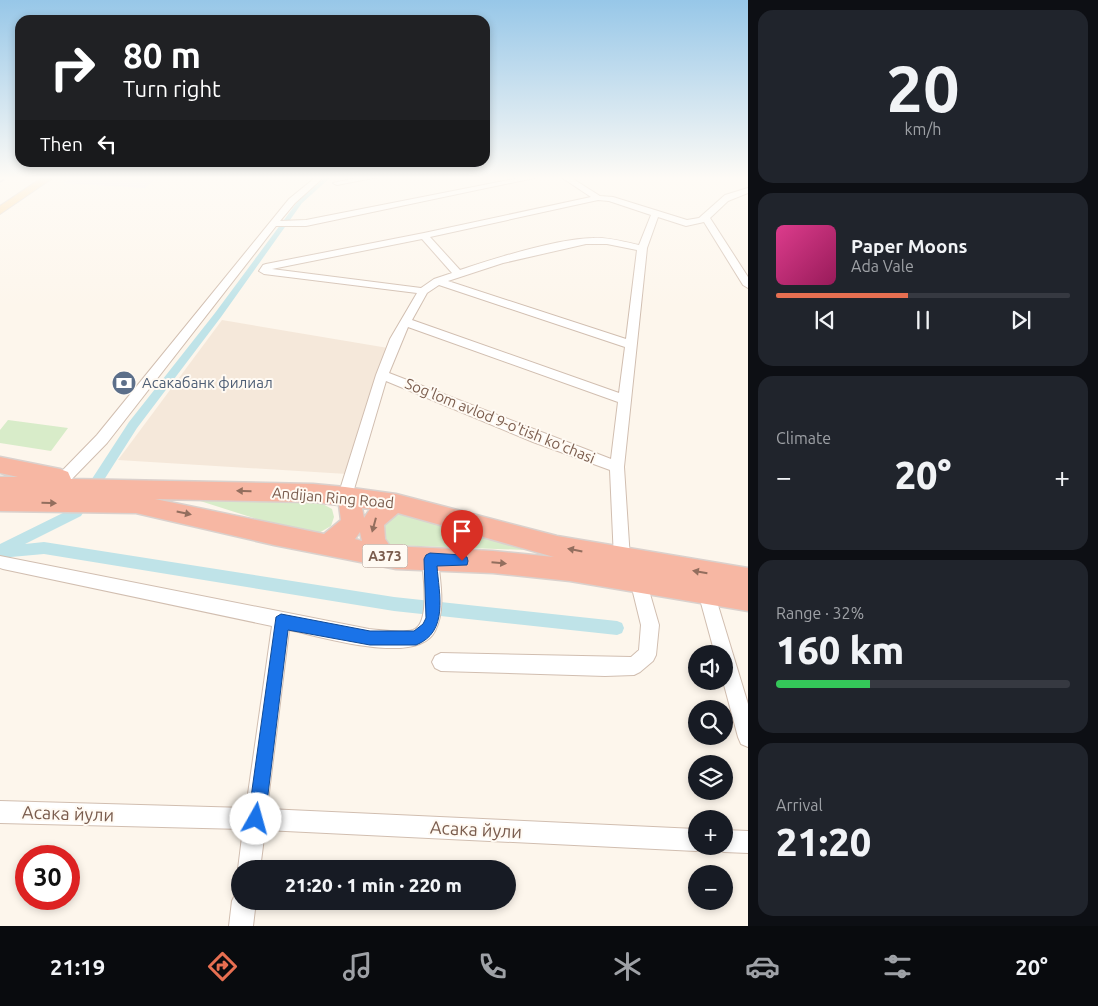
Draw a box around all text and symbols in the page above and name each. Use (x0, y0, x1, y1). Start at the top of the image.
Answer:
icon: right (40, 35, 105, 100)
text: 80 m (123, 35, 201, 75)
text: 20 (886, 51, 960, 124)
text: Turn right (123, 76, 221, 101)
text: km/h (905, 120, 941, 138)
icon: left (93, 130, 121, 158)
text: Then (40, 133, 83, 155)
text: Paper Moons (851, 235, 968, 257)
text: Ada Vale (851, 257, 914, 275)
icon: previous (811, 306, 839, 334)
icon: pause (909, 306, 937, 334)
icon: next (1007, 306, 1035, 334)
bank icon: Асакабанк филиал (111, 370, 137, 396)
place label: Асакабанк филиал (142, 374, 273, 391)
street label: Sog'lom avlod 9-o'tish ko'chasi (403, 375, 598, 467)
text: Climate (776, 429, 831, 447)
text: 20° (895, 454, 951, 496)
text: − (776, 461, 792, 492)
text: + (1054, 461, 1070, 492)
street label: Andijan Ring Road (271, 484, 395, 511)
one-way arrow (236, 487, 252, 495)
one-way arrow (41, 499, 57, 507)
one-way arrow (176, 509, 191, 517)
pin (441, 510, 483, 561)
icon: arrive (448, 517, 476, 545)
one-way arrow (370, 518, 378, 533)
road number: A373 (362, 544, 408, 568)
one-way arrow (566, 546, 582, 554)
one-way arrow (491, 559, 507, 567)
one-way arrow (692, 568, 708, 576)
text: Range · 32% (776, 604, 864, 622)
text: 160 km (776, 629, 904, 671)
map controls (688, 645, 733, 910)
button: sound (688, 645, 733, 690)
button: search (688, 700, 733, 745)
button: layers (688, 755, 733, 800)
position arrow (229, 792, 281, 844)
text: Arrival (776, 796, 823, 814)
street label: Асака йули (22, 801, 114, 825)
button: + (688, 810, 733, 855)
street label: Асака йули (430, 817, 523, 841)
text: 21:20 (776, 821, 871, 863)
speed limit sign: 30 (15, 845, 80, 910)
button: − (688, 865, 733, 910)
text: 21:20 · 1 min · 220 m (285, 874, 462, 896)
icon: directions (205, 949, 240, 984)
icon: music (340, 949, 375, 984)
icon: phone (475, 949, 510, 984)
icon: climate (610, 949, 645, 984)
icon: car (745, 949, 780, 984)
icon: filters (880, 949, 915, 984)
text: 21:19 (50, 954, 105, 979)
text: 20° (1015, 954, 1048, 979)

